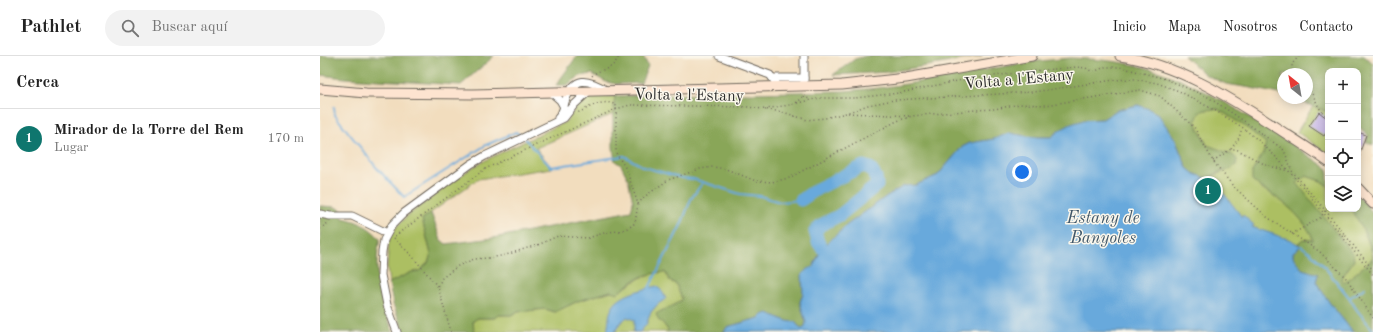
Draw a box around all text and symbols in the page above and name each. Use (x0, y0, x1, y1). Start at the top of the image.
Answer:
search box (105, 10, 385, 46)
icon: search (119, 17, 141, 39)
text: Pathlet (20, 18, 81, 37)
text: Buscar aquí (151, 20, 228, 35)
text: Inicio (1112, 20, 1146, 34)
text: Mapa (1168, 20, 1201, 34)
text: Nosotros (1223, 20, 1277, 34)
text: Contacto (1299, 20, 1353, 34)
street label: Volta a l'Estany (963, 67, 1075, 93)
north arrow (1277, 68, 1313, 104)
map controls (1325, 68, 1361, 212)
button: + (1325, 68, 1361, 104)
text: Cerca (16, 74, 59, 91)
street label: Volta a l'Estany (634, 87, 745, 105)
button: − (1325, 104, 1361, 140)
text: Mirador de la Torre del Rem (54, 123, 244, 138)
text: 1 (25, 132, 33, 145)
text: 170 m (267, 132, 304, 145)
button: locate (1325, 140, 1361, 176)
text: Lugar (54, 141, 88, 154)
your location (1012, 162, 1032, 182)
pin: 1 (1195, 176, 1221, 206)
button: layers (1325, 176, 1361, 212)
water label: Estany de Banyoles (1066, 210, 1139, 247)

